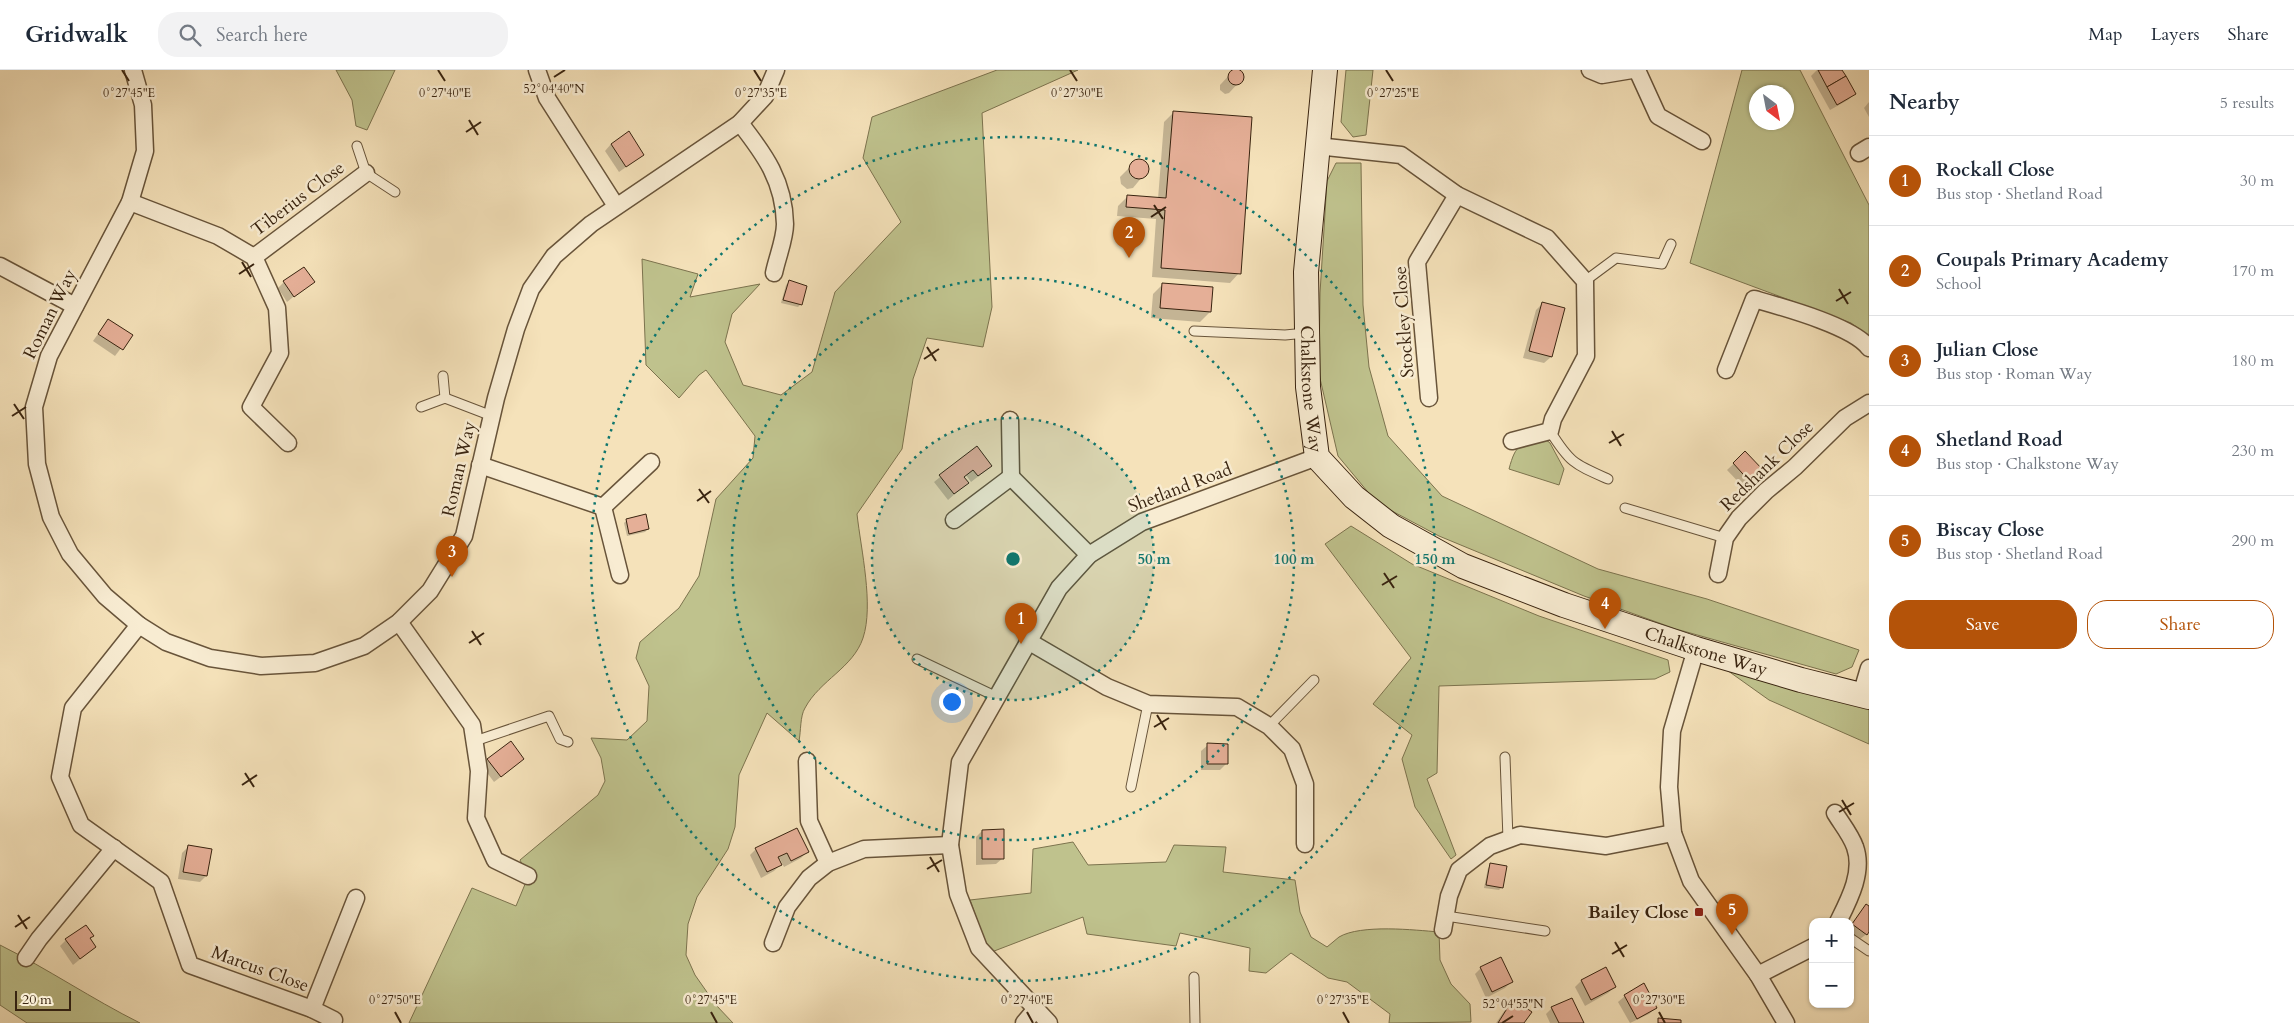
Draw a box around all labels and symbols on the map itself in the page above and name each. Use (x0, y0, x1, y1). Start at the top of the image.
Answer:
text: 52°04'40"N (524, 81, 585, 97)
text: 0°27'45"E (103, 85, 155, 101)
text: 0°27'40"E (419, 85, 471, 101)
text: 0°27'35"E (735, 85, 787, 101)
text: 0°27'30"E (1051, 85, 1103, 101)
text: 0°27'25"E (1367, 85, 1419, 101)
north arrow (1749, 85, 1794, 130)
street label: Tiberius Close (246, 156, 350, 242)
pin: 2 (1113, 217, 1145, 258)
street label: Roman Way (17, 264, 83, 363)
street label: Stockley Close (1388, 265, 1420, 379)
street label: Chalkstone Way (1294, 325, 1329, 454)
street label: Redshank Close (1715, 415, 1819, 517)
street label: Roman Way (436, 418, 482, 519)
street label: Shetland Road (1124, 457, 1236, 519)
pin: 3 (436, 536, 468, 577)
text: 50 m (1137, 549, 1171, 569)
text: 100 m (1274, 549, 1315, 569)
text: 150 m (1415, 549, 1456, 569)
centre of rings (1004, 550, 1022, 568)
pin: 4 (1589, 588, 1621, 629)
pin: 1 (1005, 603, 1037, 644)
street label: Chalkstone Way (1641, 620, 1771, 682)
your location (939, 689, 965, 715)
pin: 5 (1716, 894, 1748, 935)
place label: Bailey Close (1588, 900, 1689, 925)
marker: Bailey Close (1693, 906, 1705, 918)
street label: Marcus Close (208, 940, 312, 998)
scale bar (15, 988, 71, 1011)
text: 0°27'50"E (369, 992, 421, 1008)
text: 0°27'45"E (685, 992, 737, 1008)
text: 0°27'40"E (1001, 992, 1053, 1008)
text: 0°27'35"E (1317, 992, 1369, 1008)
text: 0°27'30"E (1633, 992, 1685, 1008)
text: 52°04'55"N (1483, 996, 1544, 1012)

